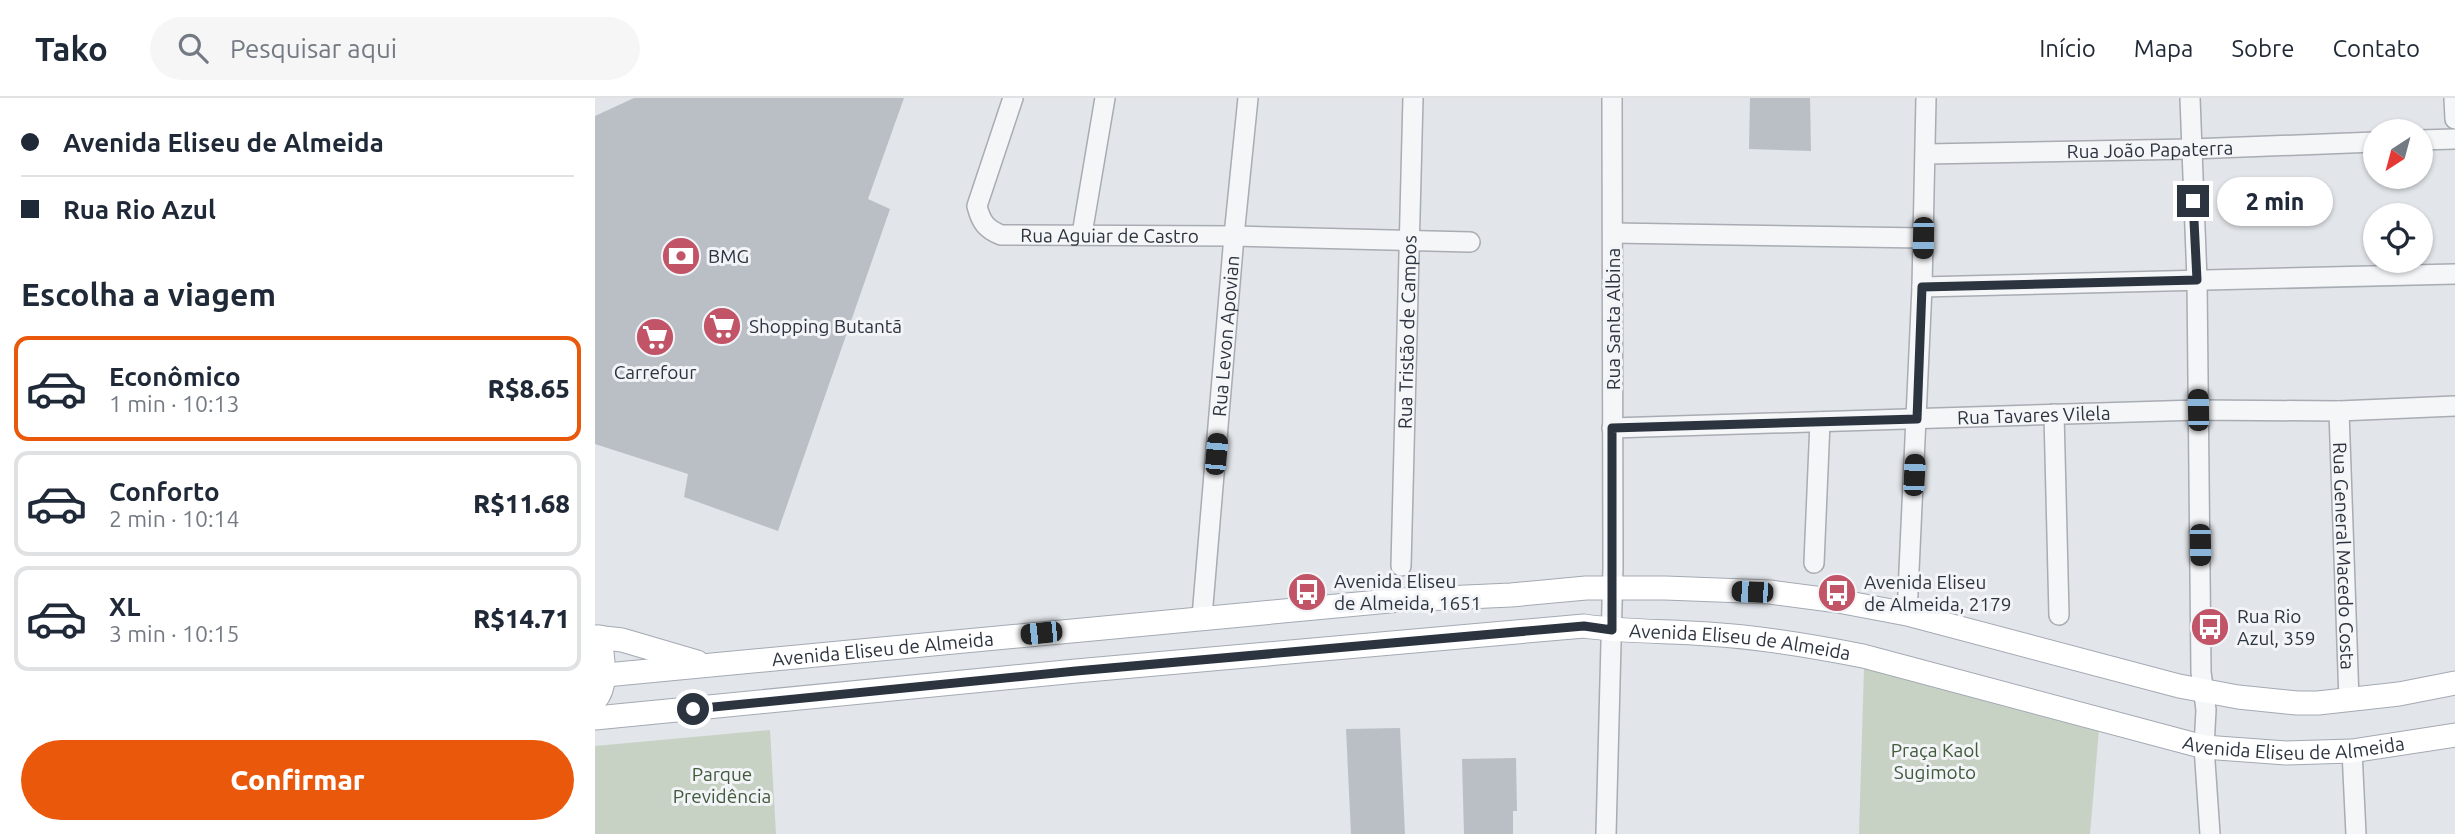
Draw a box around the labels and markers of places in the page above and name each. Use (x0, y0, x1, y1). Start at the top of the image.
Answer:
bank icon: BMG (660, 235, 702, 277)
place label: BMG (708, 245, 749, 267)
supermarket icon: Shopping Butantã (701, 305, 743, 347)
place label: Shopping Butantã (749, 315, 902, 337)
supermarket icon: Carrefour (634, 316, 676, 358)
place label: Carrefour (614, 361, 696, 383)
place label: Avenida Eliseu de Almeida, 1651 (1334, 570, 1482, 614)
bus stop icon: Avenida Eliseu de Almeida, 1651 (1286, 571, 1328, 613)
place label: Avenida Eliseu de Almeida, 2179 (1864, 571, 2012, 615)
bus stop icon: Avenida Eliseu de Almeida, 2179 (1816, 572, 1858, 614)
place label: Rua Rio Azul, 359 (2237, 605, 2315, 649)
bus stop icon: Rua Rio Azul, 359 (2189, 606, 2231, 648)

